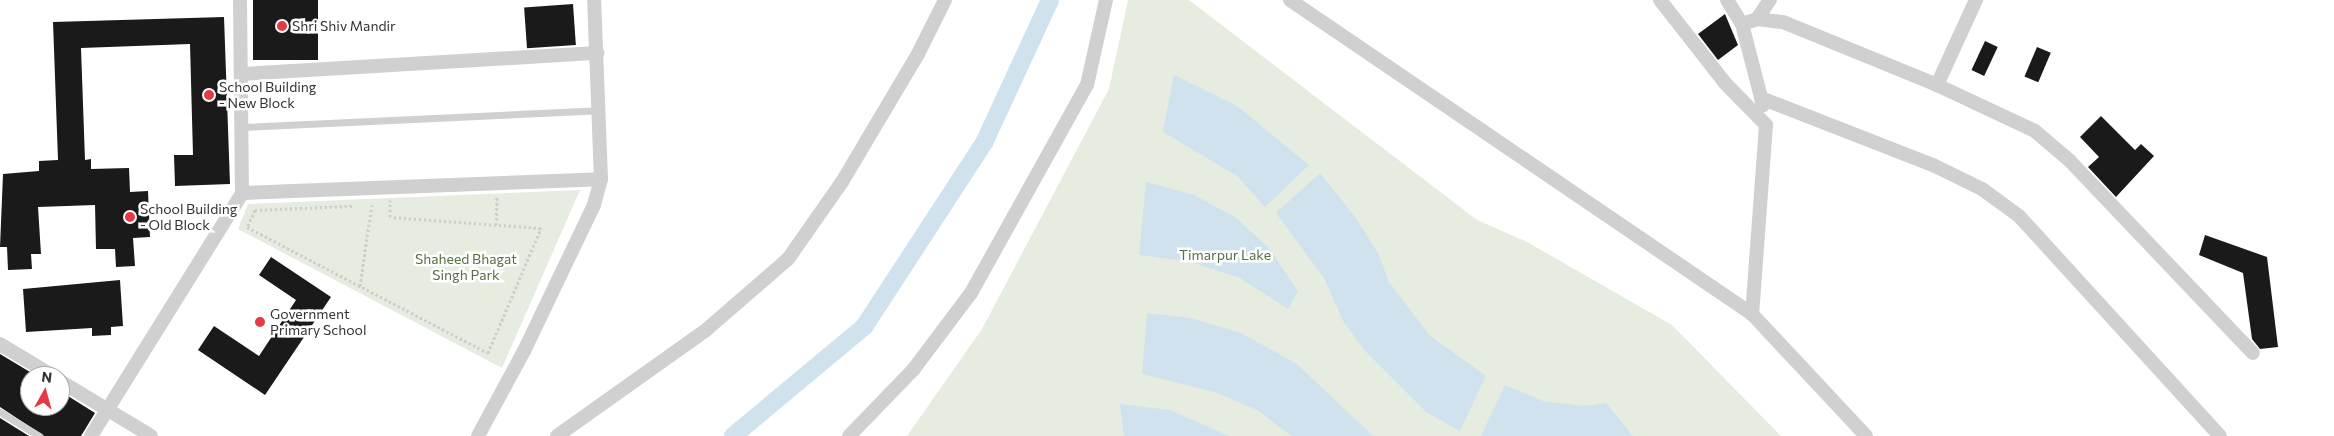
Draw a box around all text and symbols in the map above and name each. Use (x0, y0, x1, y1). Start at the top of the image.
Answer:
place label: Shri Shiv Mandir (292, 18, 396, 34)
marker: Shri Shiv Mandir (276, 20, 288, 32)
place label: School Building - New Block (219, 79, 316, 111)
marker: School Building - New Block (203, 89, 215, 101)
place label: School Building - Old Block (140, 201, 237, 233)
marker: School Building - Old Block (124, 211, 136, 223)
park label: Timarpur Lake (1179, 247, 1271, 263)
park label: Shaheed Bhagat Singh Park (415, 251, 517, 284)
place label: Government Primary School (270, 306, 366, 338)
marker: Government Primary School (254, 316, 266, 328)
north arrow (20, 366, 70, 416)
text: N (41, 368, 53, 386)

